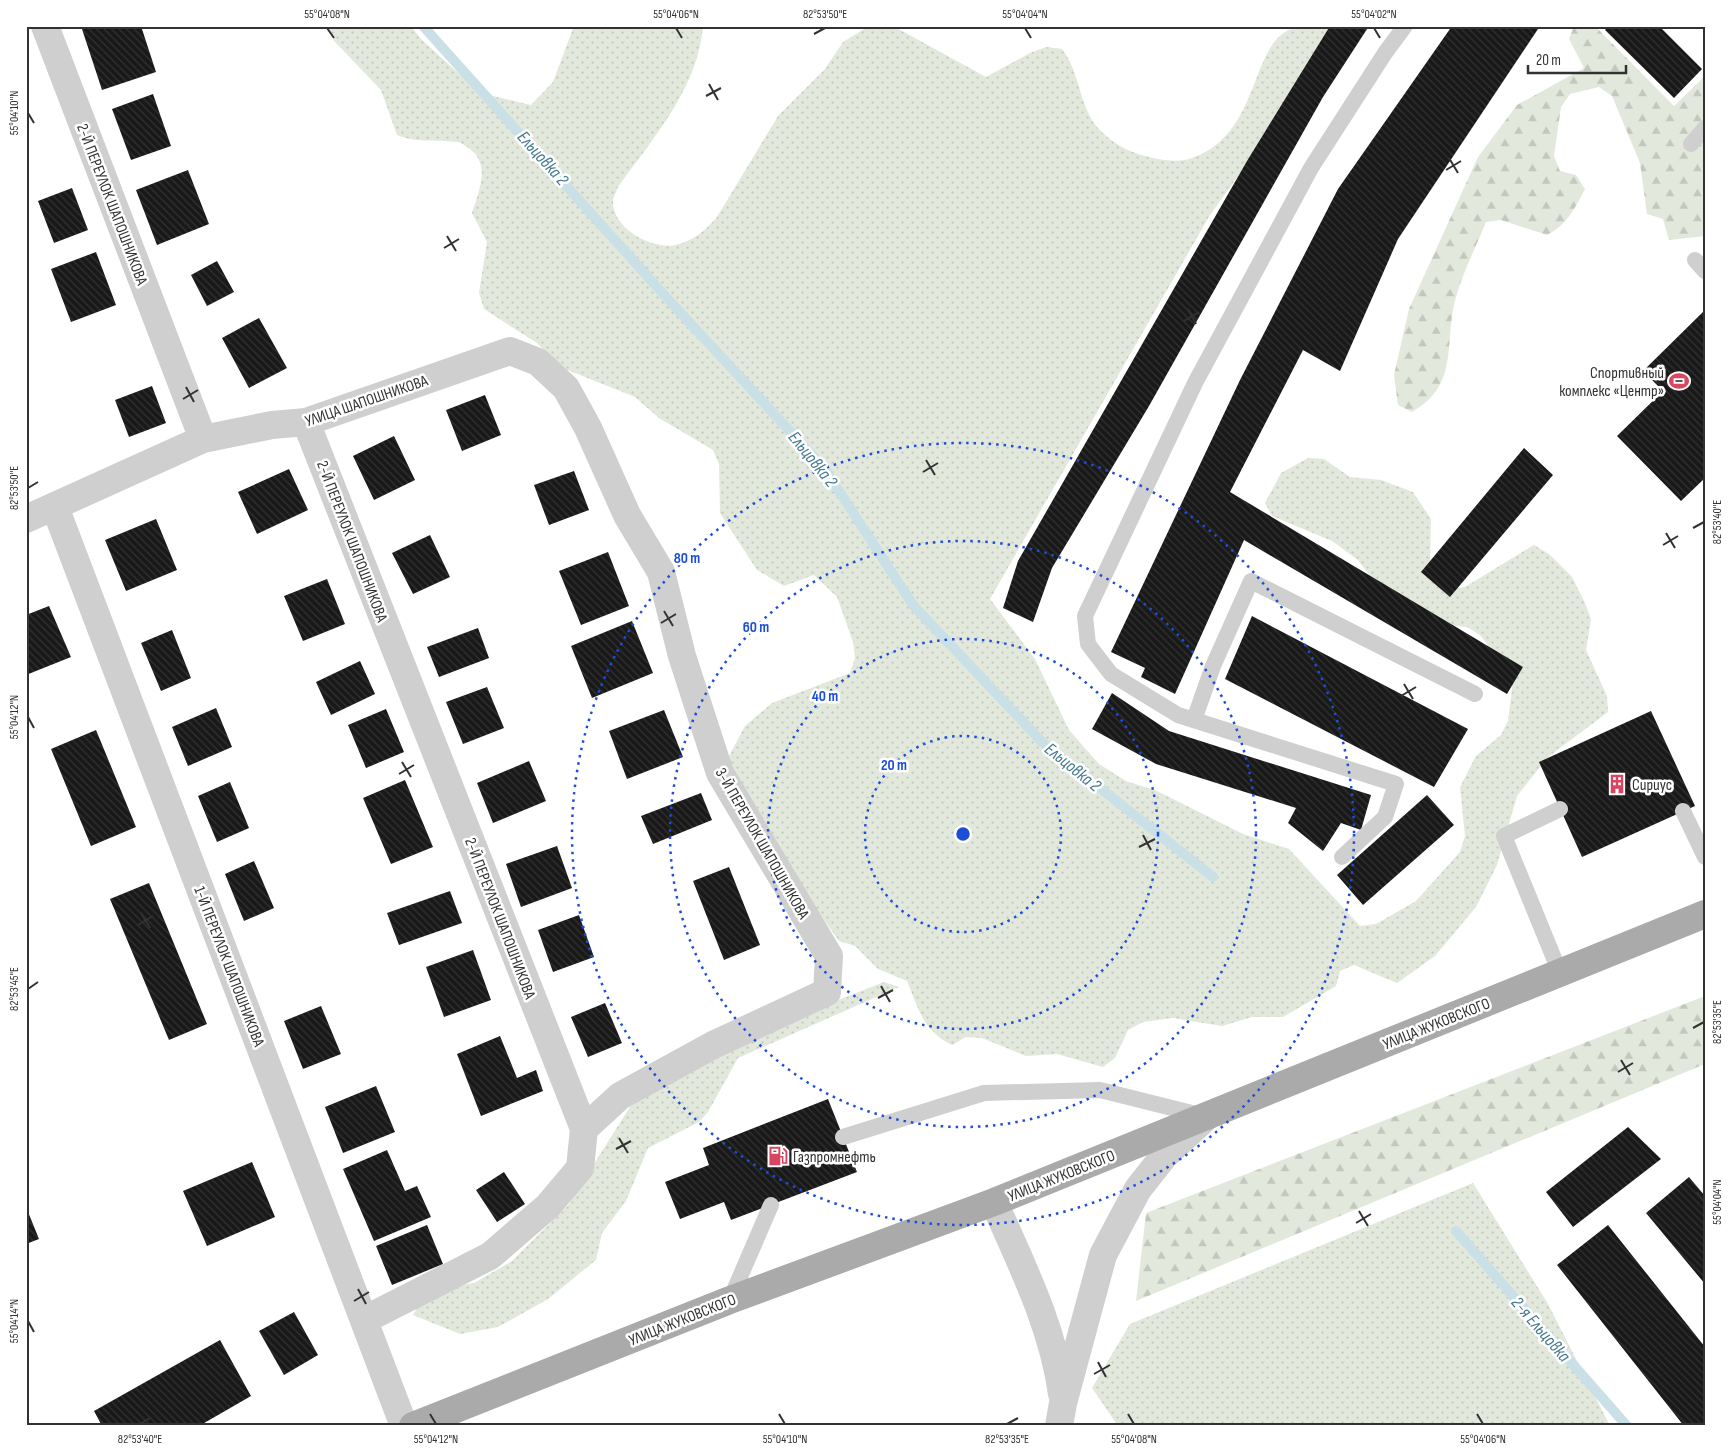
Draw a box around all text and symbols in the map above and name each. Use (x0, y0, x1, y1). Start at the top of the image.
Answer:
text: 55°04'08"N (304, 7, 350, 22)
text: 55°04'06"N (653, 7, 699, 22)
text: 82°53'50"E (803, 7, 847, 22)
text: 55°04'04"N (1002, 7, 1048, 22)
text: 55°04'02"N (1351, 7, 1397, 22)
scale bar (1528, 42, 1626, 74)
text: 20 m (1536, 51, 1561, 70)
text: 55°04'10"N (7, 91, 22, 135)
street label: 2-Й ПЕРЕУЛОК ШАПОШНИКОВА (72, 121, 151, 288)
water label: Ельцовка 2 (513, 127, 573, 190)
place label: Спортивный комплекс «Центр» (1559, 364, 1664, 401)
sports icon: Спортивный комплекс «Центр» (1668, 370, 1690, 392)
street label: УЛИЦА ШАПОШНИКОВА (303, 371, 430, 431)
water label: Ельцовка 2 (784, 427, 842, 492)
street label: 2-Й ПЕРЕУЛОК ШАПОШНИКОВА (312, 458, 391, 625)
text: 82°53'50"E (7, 466, 22, 510)
text: 82°53'40"E (1710, 500, 1725, 544)
text: 80 m (674, 549, 700, 568)
text: 60 m (743, 618, 769, 637)
text: 40 m (812, 687, 838, 706)
text: 55°04'12"N (7, 695, 22, 739)
water label: Ельцовка 2 (1040, 738, 1106, 797)
text: 20 m (881, 756, 907, 775)
street label: 3-Й ПЕРЕУЛОК ШАПОШНИКОВА (711, 765, 813, 923)
building icon: Сириус (1606, 773, 1628, 795)
place label: Сириус (1632, 776, 1672, 795)
centre of rings (954, 825, 972, 843)
street label: 2-Й ПЕРЕУЛОК ШАПОШНИКОВА (460, 835, 539, 1002)
street label: 1-Й ПЕРЕУЛОК ШАПОШНИКОВА (189, 884, 268, 1049)
text: 82°53'45"E (7, 967, 22, 1011)
street label: УЛИЦА ЖУКОВСКОГО (1380, 994, 1493, 1054)
text: 82°53'35"E (1710, 1000, 1725, 1044)
fuel station icon: Газпромнефть (767, 1145, 789, 1167)
street label: УЛИЦА ЖУКОВСКОГО (1005, 1146, 1118, 1206)
place label: Газпромнефть (793, 1148, 876, 1167)
text: 55°04'04"N (1710, 1179, 1725, 1225)
street label: УЛИЦА ЖУКОВСКОГО (626, 1290, 739, 1350)
water label: 2-я Ельцовка (1507, 1292, 1575, 1367)
text: 55°04'14"N (7, 1299, 22, 1343)
text: 82°53'40"E (118, 1432, 162, 1447)
text: 55°04'12"N (414, 1432, 458, 1447)
text: 55°04'10"N (763, 1432, 807, 1447)
text: 82°53'35"E (985, 1432, 1029, 1447)
text: 55°04'08"N (1111, 1432, 1157, 1447)
text: 55°04'06"N (1460, 1432, 1506, 1447)

